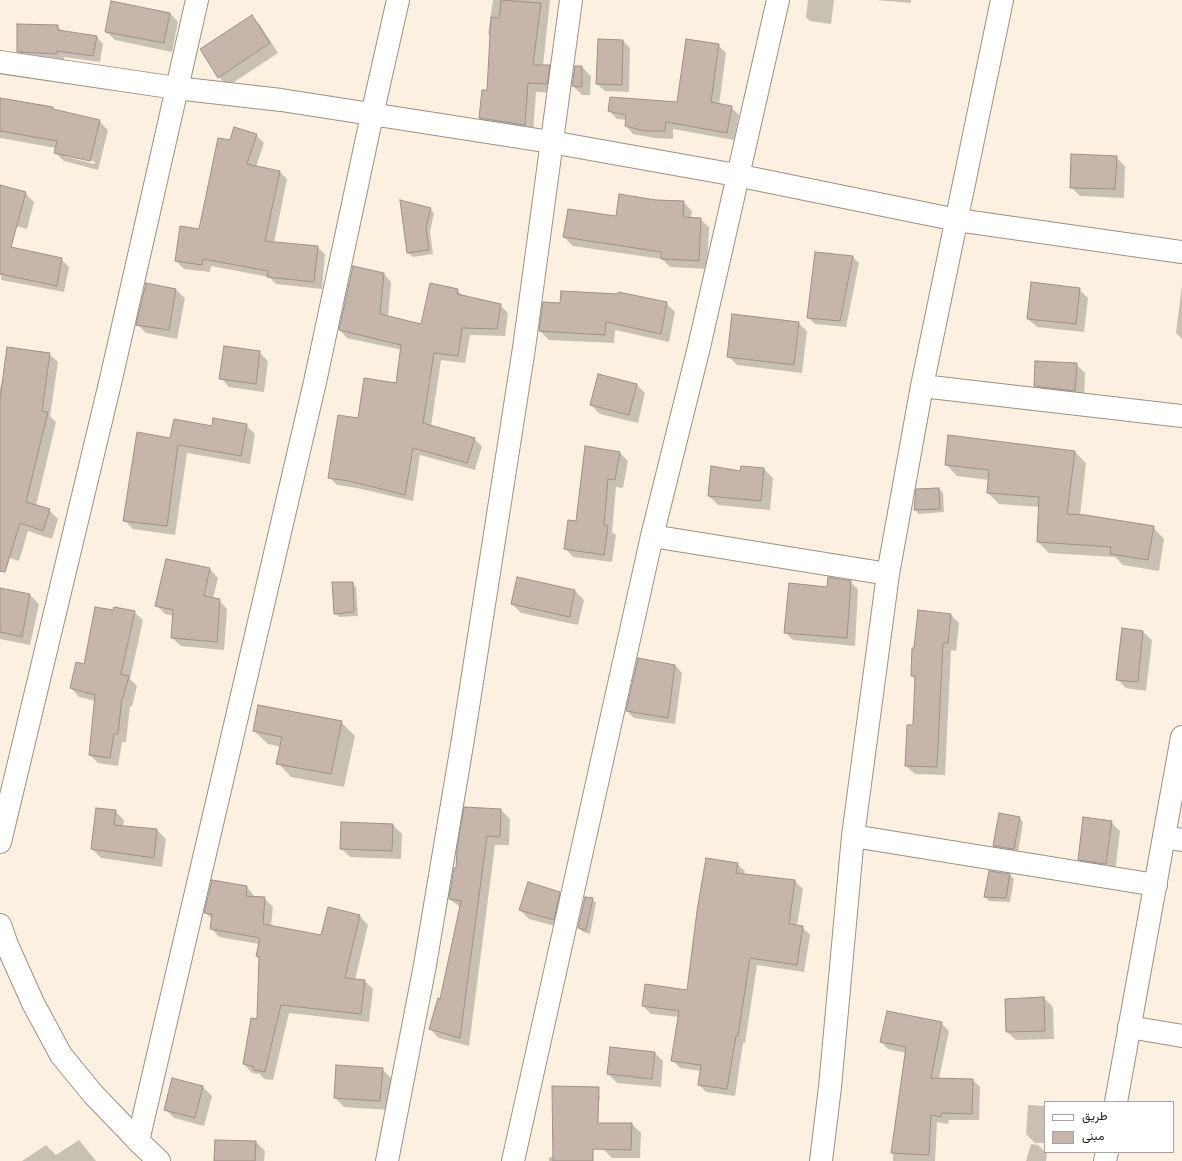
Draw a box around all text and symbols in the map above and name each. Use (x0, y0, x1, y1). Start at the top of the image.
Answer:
legend (1044, 1101, 1174, 1153)
text: طريق (1082, 1109, 1107, 1123)
text: مبنى (1082, 1129, 1104, 1143)

